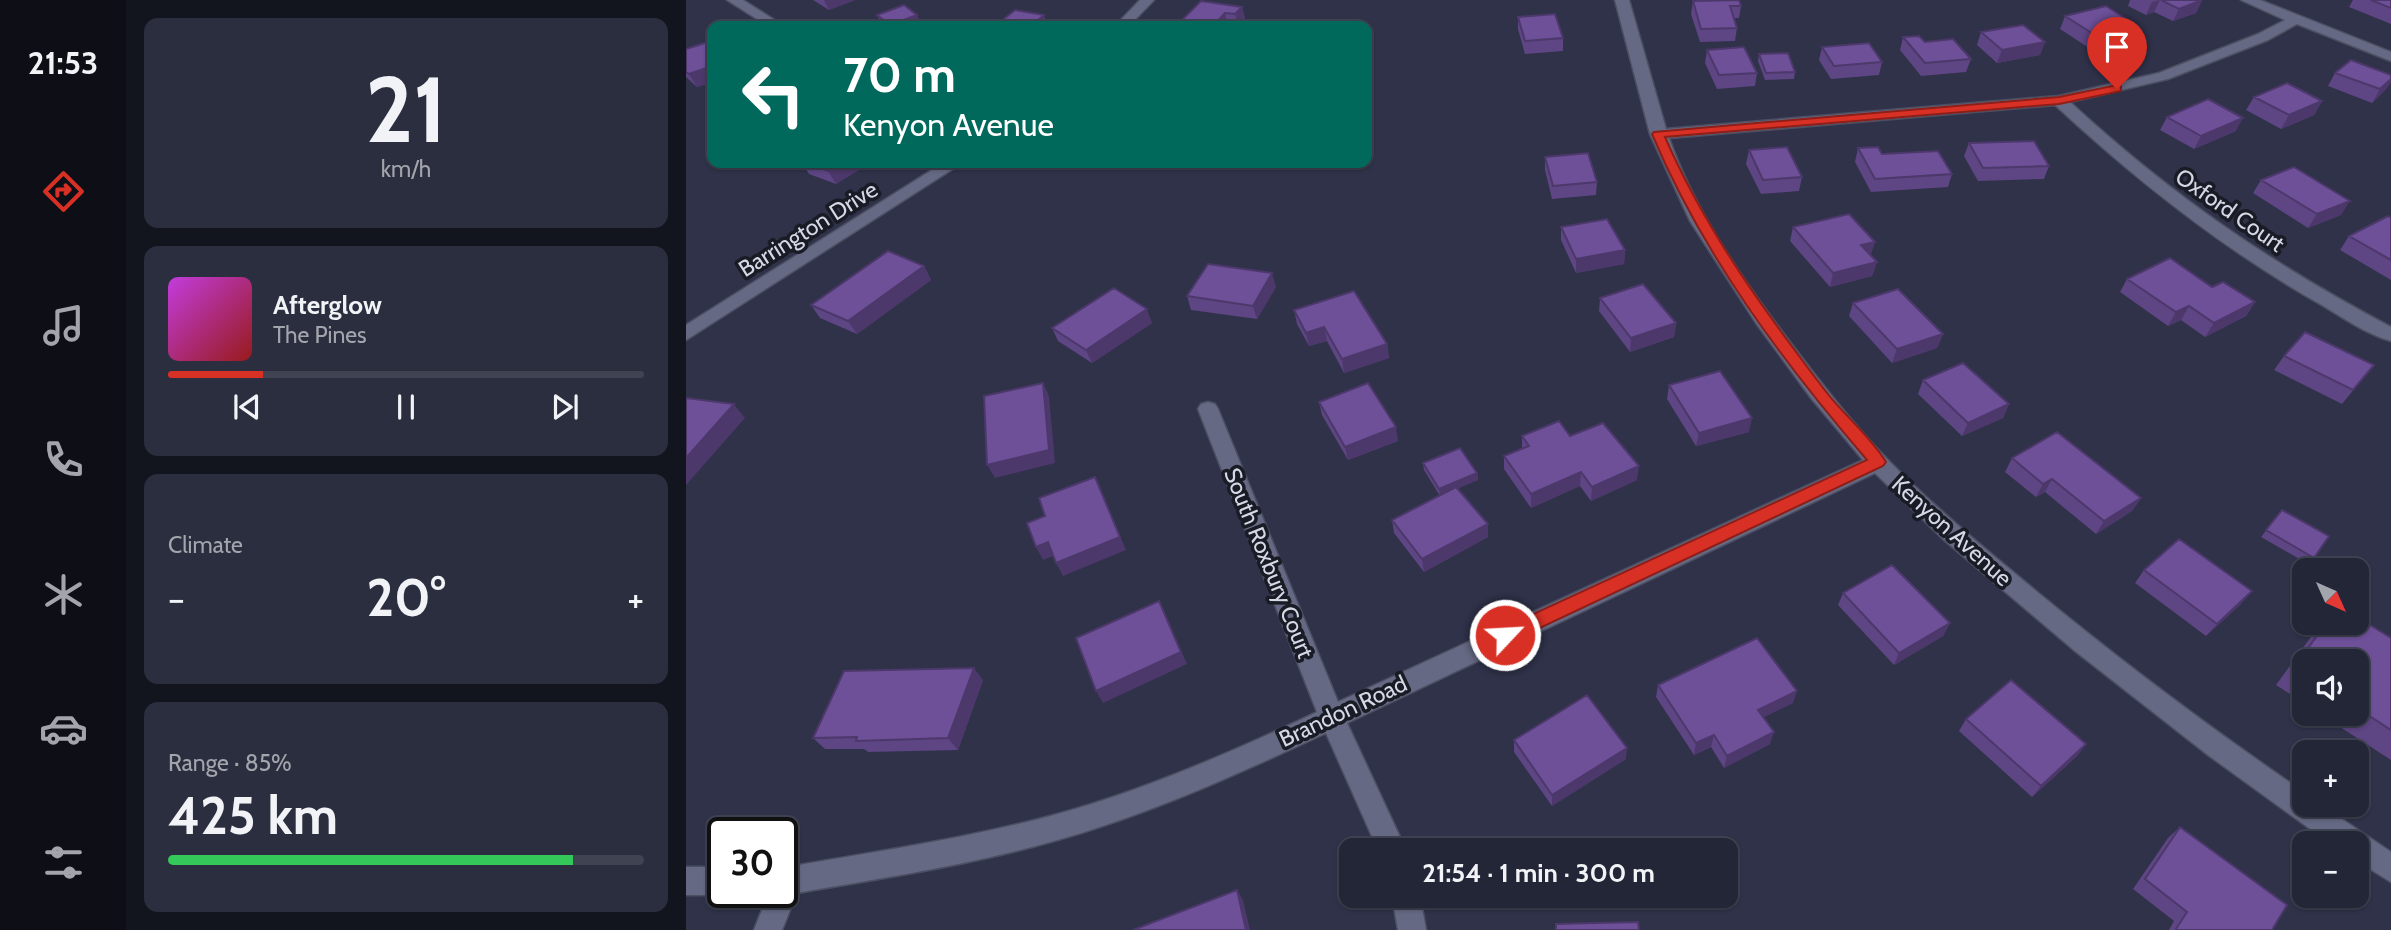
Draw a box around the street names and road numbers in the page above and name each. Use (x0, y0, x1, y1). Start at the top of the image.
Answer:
street label: Oxford Court (2170, 162, 2290, 258)
street label: Barrington Drive (733, 175, 883, 283)
street label: South Roxbury Court (1218, 464, 1320, 662)
street label: Kenyon Avenue (1886, 470, 2018, 592)
street label: Brandon Road (1275, 669, 1411, 753)

